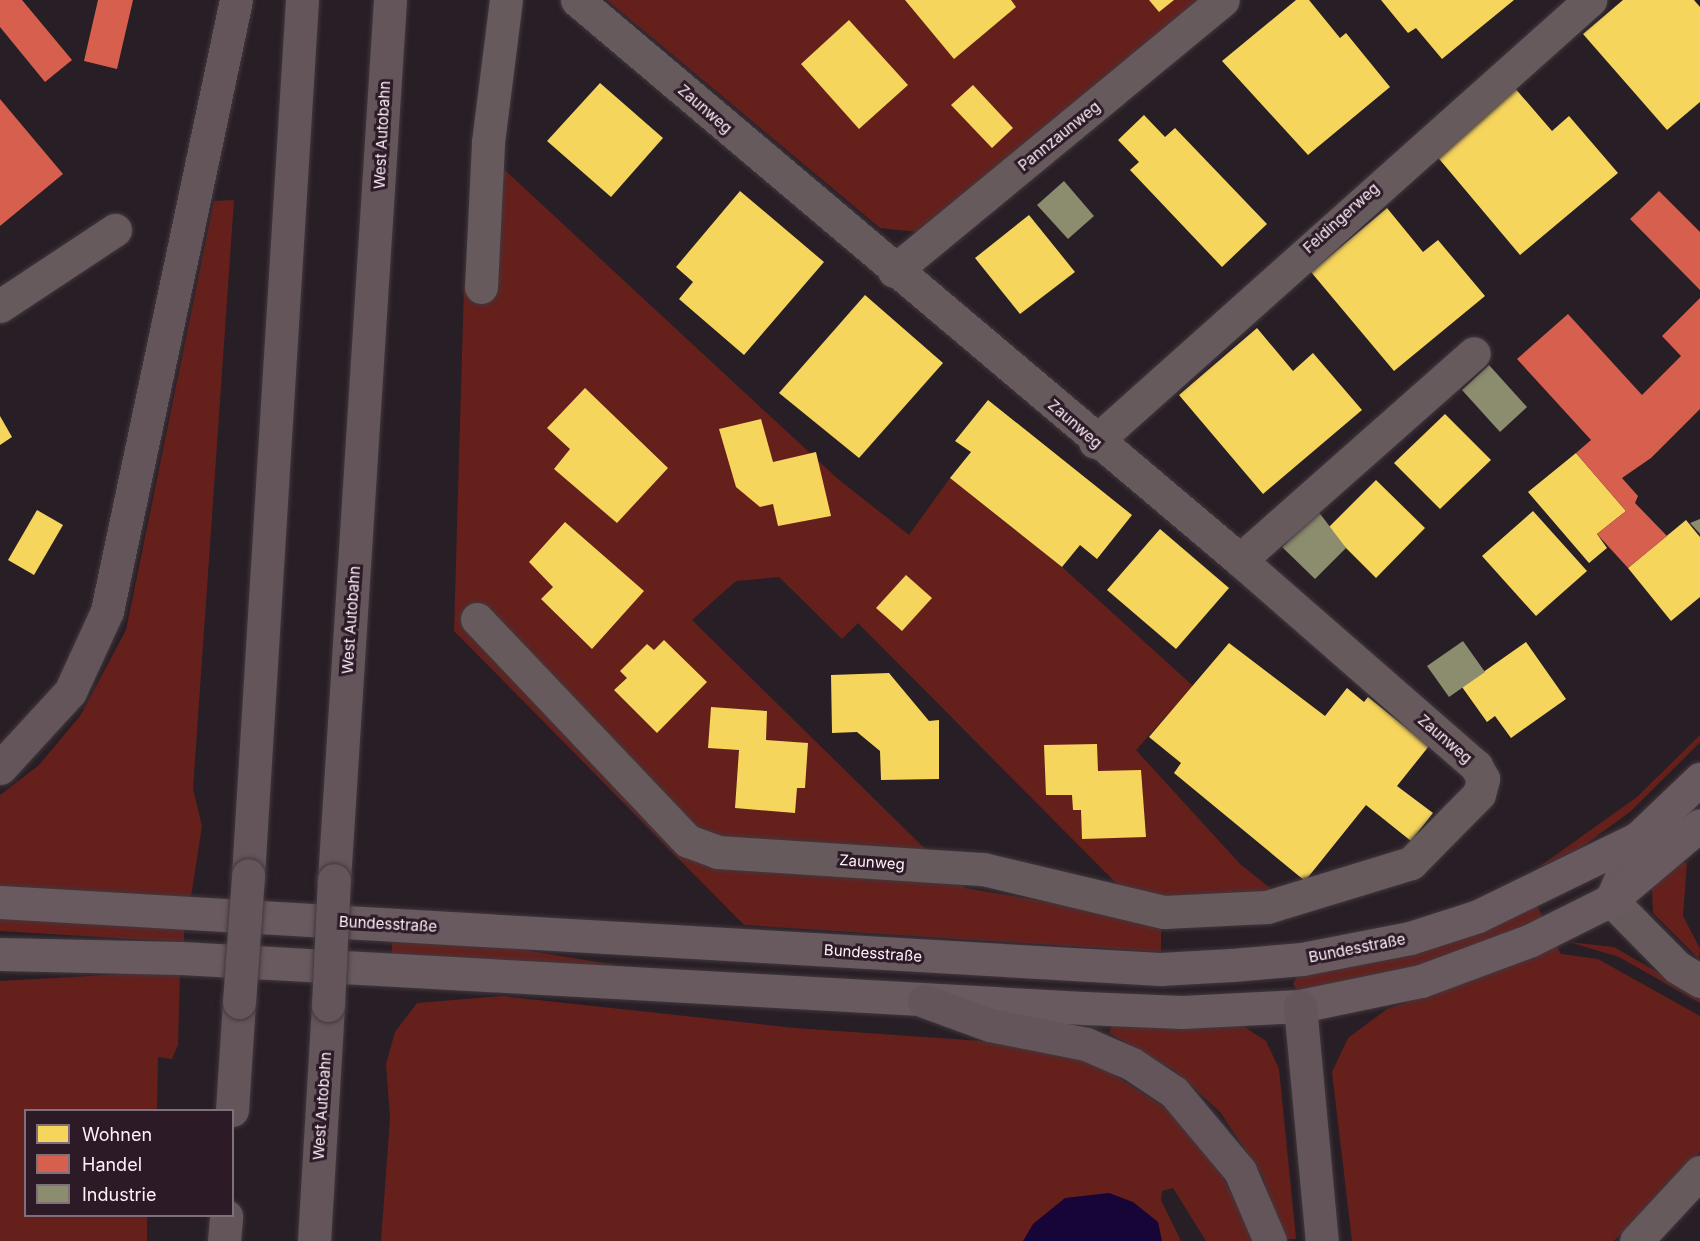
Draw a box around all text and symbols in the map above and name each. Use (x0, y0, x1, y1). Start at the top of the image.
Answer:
street label: West Autobahn (370, 80, 394, 190)
street label: Zaunweg (674, 81, 736, 137)
street label: Pannzaunweg (1014, 98, 1104, 174)
street label: Feldingerweg (1299, 179, 1383, 257)
street label: Zaunweg (1044, 396, 1106, 452)
street label: West Autobahn (338, 565, 364, 675)
street label: Zaunweg (1414, 711, 1476, 767)
street label: Zaunweg (839, 851, 905, 873)
street label: Bundesstraße (338, 912, 438, 936)
street label: Bundesstraße (1307, 930, 1407, 966)
street label: Bundesstraße (823, 941, 923, 965)
street label: West Autobahn (309, 1051, 335, 1161)
legend (24, 1109, 234, 1217)
text: Wohnen (82, 1124, 152, 1145)
text: Handel (82, 1154, 142, 1175)
text: Industrie (82, 1184, 156, 1205)

